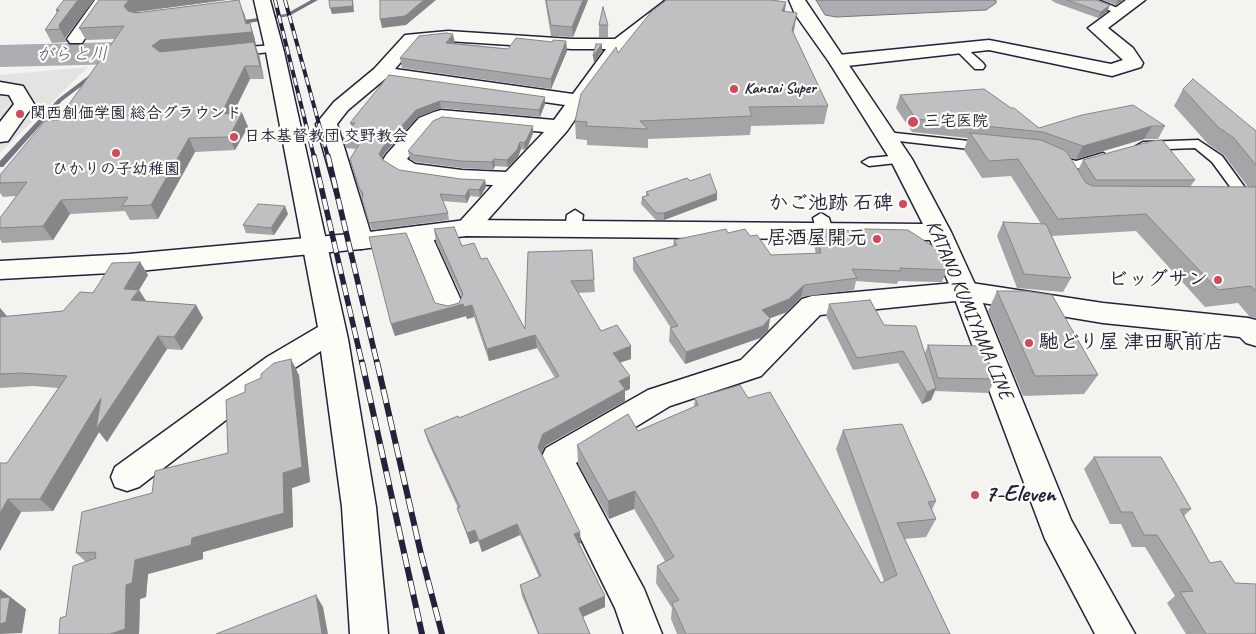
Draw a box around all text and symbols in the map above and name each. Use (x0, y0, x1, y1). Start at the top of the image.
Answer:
water label: がらと川 (36, 44, 108, 66)
place label: Kansai Super (744, 79, 816, 99)
marker: Kansai Super (728, 83, 740, 95)
place label: 関西創価学園 総合グラウンド (30, 104, 242, 124)
marker: 関西創価学園 総合グラウンド (14, 108, 26, 120)
place label: 三宅医院 (924, 112, 988, 132)
marker: 三宅医院 (906, 115, 920, 129)
place label: 日本基督教団 交野教会 (244, 127, 408, 147)
marker: 日本基督教団 交野教会 (228, 131, 240, 143)
marker: ひかりの子幼稚園 (110, 147, 122, 159)
place label: ひかりの子幼稚園 (52, 160, 180, 180)
place label: かご池跡 石碑 (768, 192, 893, 216)
marker: かご池跡 石碑 (897, 198, 909, 210)
street label: KATANO KUMIYAMA LINE (920, 217, 1018, 403)
place label: 居酒屋開元 (767, 227, 867, 251)
marker: 居酒屋開元 (871, 233, 883, 245)
place label: ビッグサン (1108, 268, 1208, 292)
marker: ビッグサン (1212, 274, 1224, 286)
place label: 馳どり屋 津田駅前店 (1039, 331, 1224, 355)
marker: 馳どり屋 津田駅前店 (1023, 337, 1035, 349)
place label: 7-Eleven (985, 481, 1056, 509)
marker: 7-Eleven (969, 489, 981, 501)

